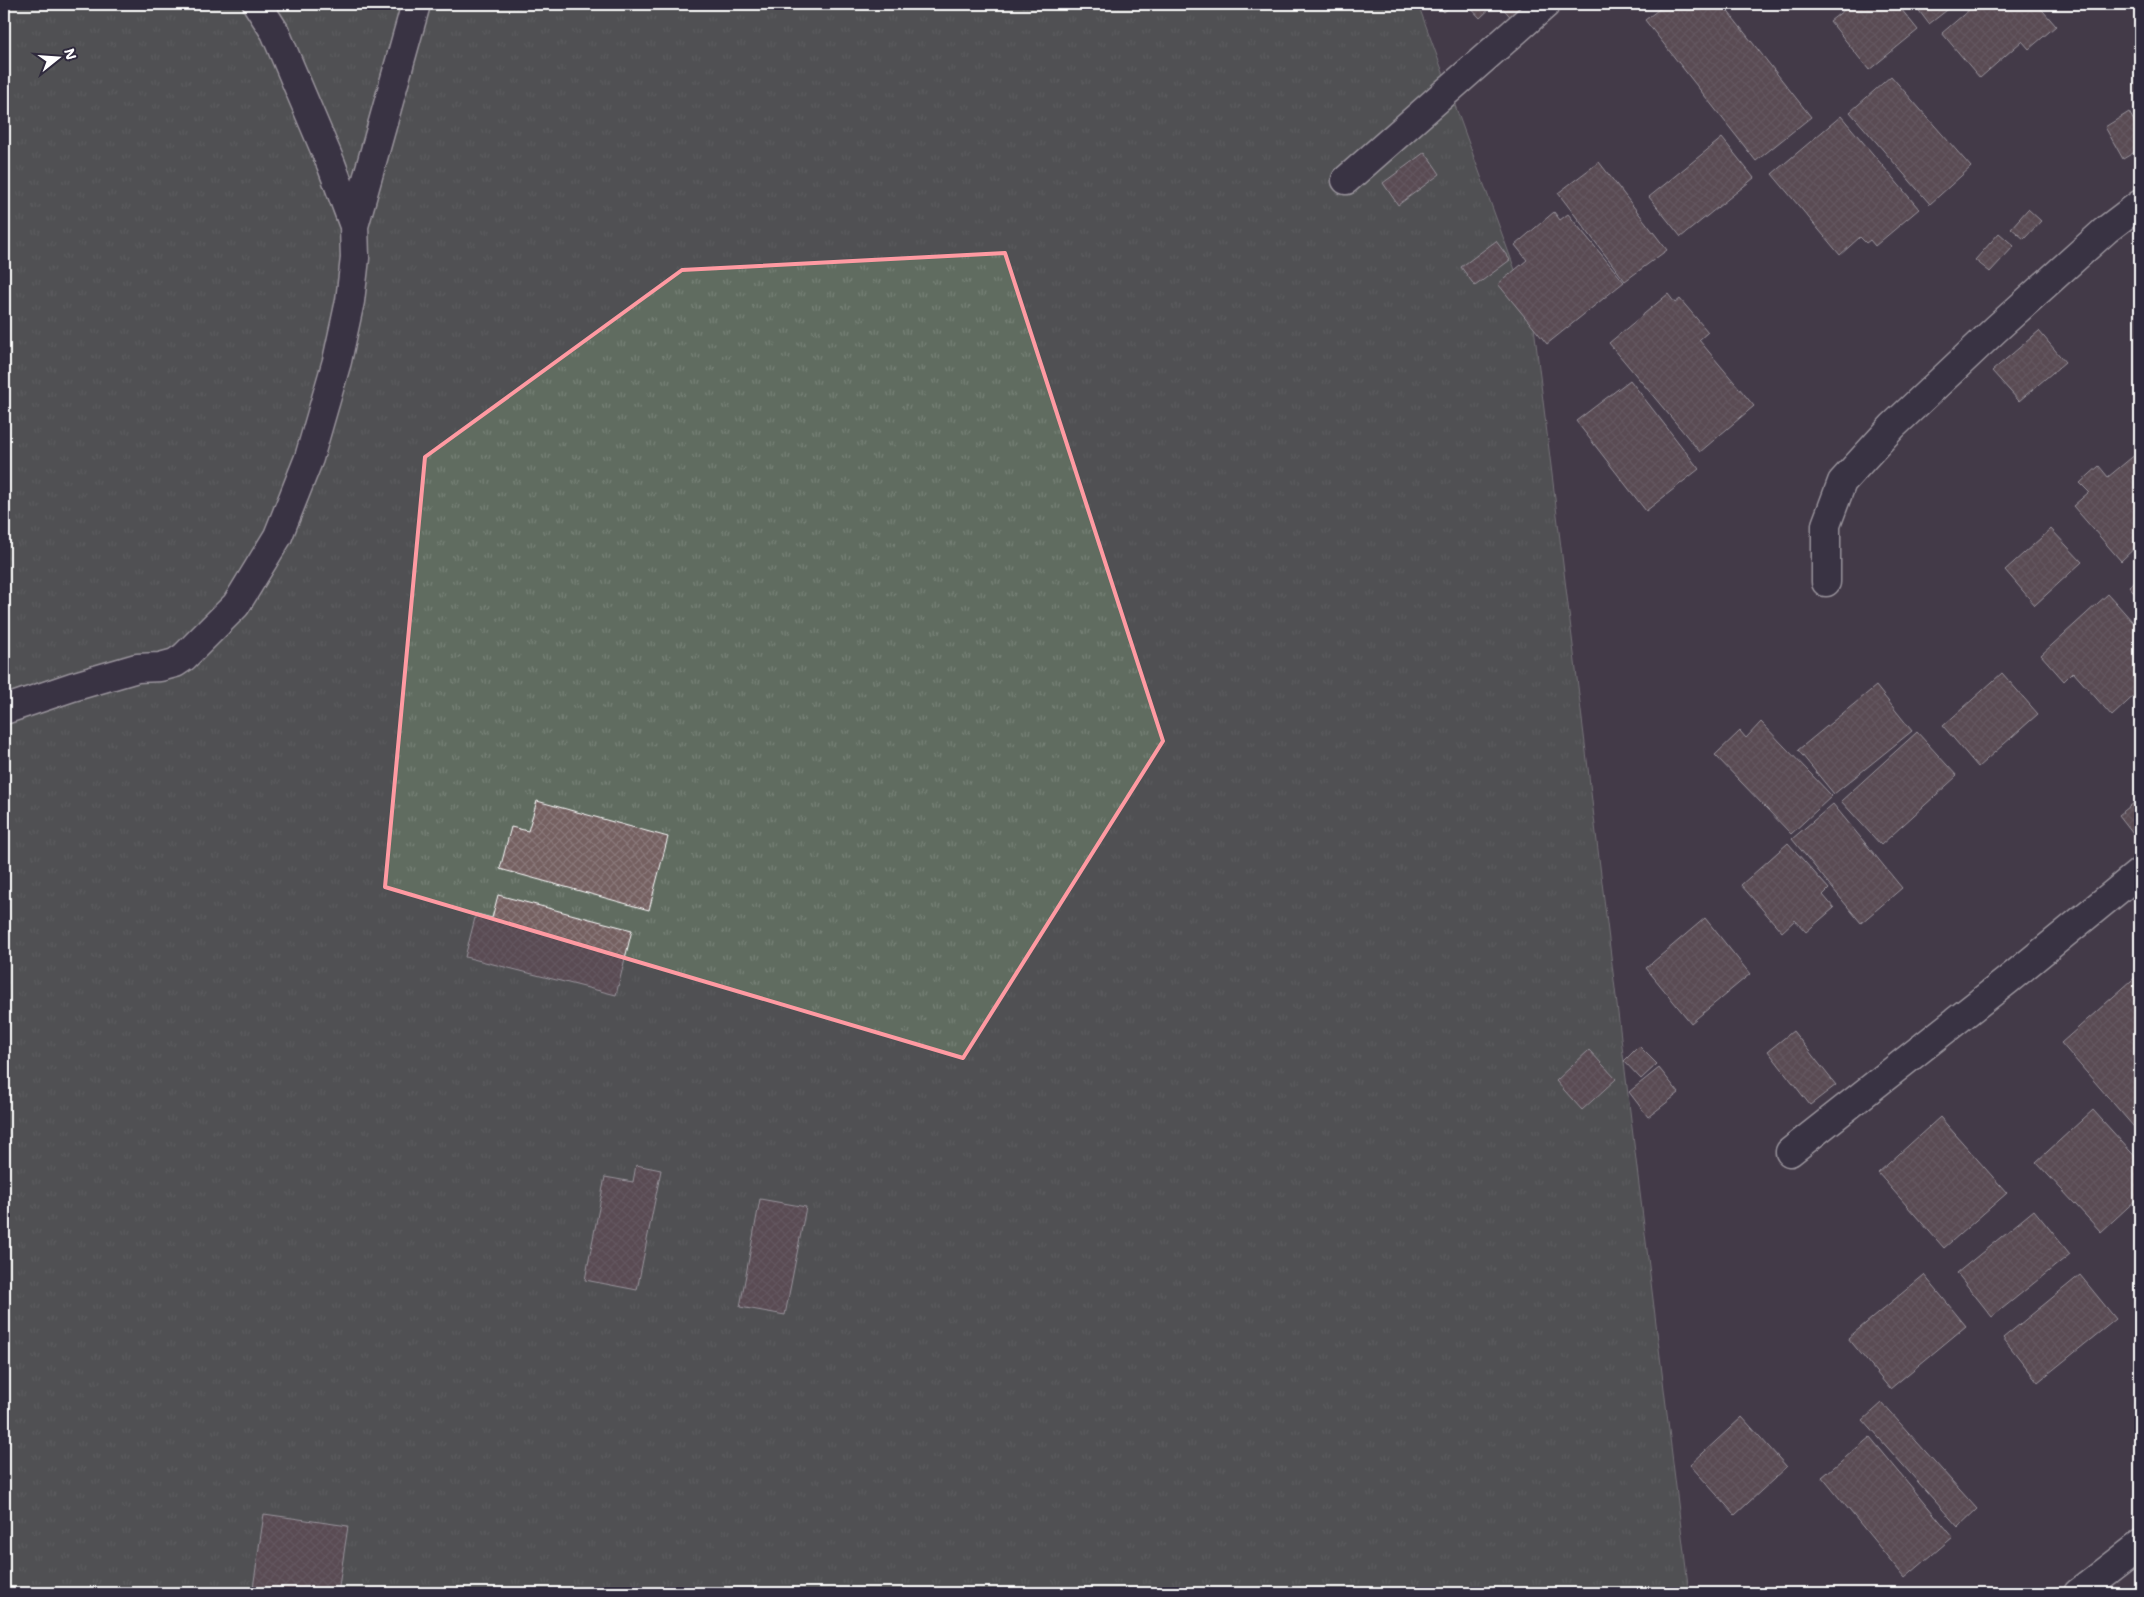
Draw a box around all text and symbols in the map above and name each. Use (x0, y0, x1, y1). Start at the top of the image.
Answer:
north arrow (32, 32, 82, 82)
text: N (60, 46, 81, 62)

